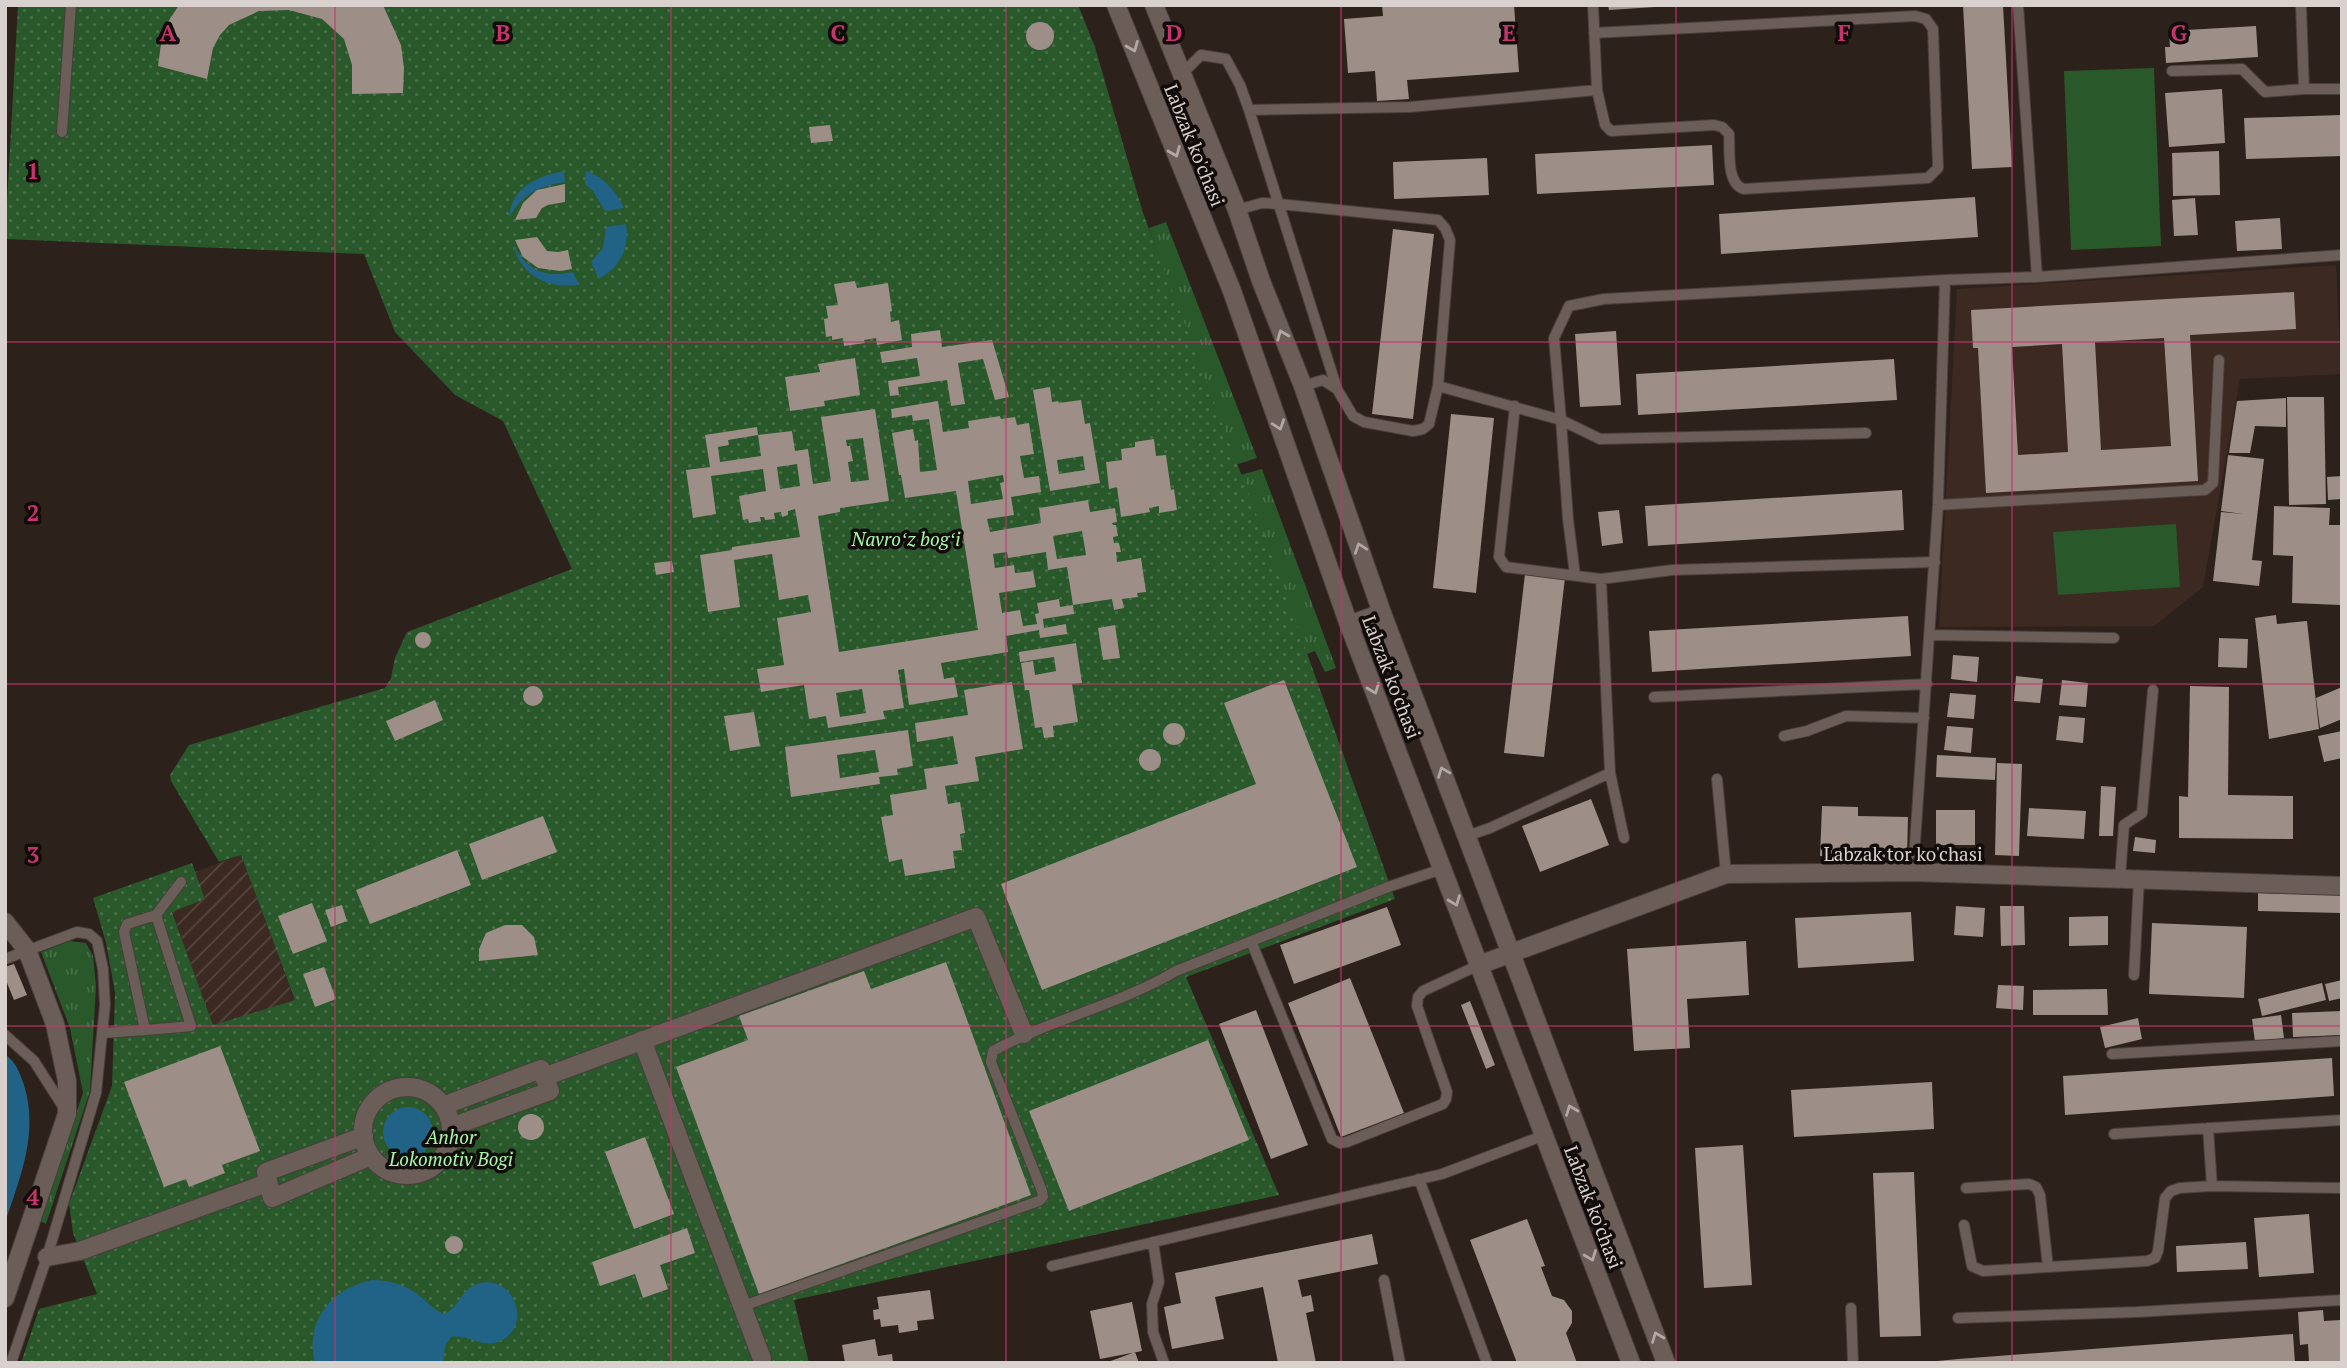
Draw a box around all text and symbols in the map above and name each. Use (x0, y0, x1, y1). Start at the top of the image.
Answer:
text: A (160, 17, 177, 48)
text: B (496, 17, 511, 48)
text: C (831, 17, 846, 48)
text: D (1166, 17, 1183, 48)
text: E (1502, 17, 1516, 48)
text: F (1837, 17, 1851, 48)
text: G (2171, 17, 2188, 48)
one-way arrow (1124, 40, 1138, 52)
street label: Labzak ko'chasi (1159, 80, 1231, 210)
one-way arrow (1167, 145, 1181, 157)
text: 1 (27, 155, 40, 186)
one-way arrow (1277, 329, 1291, 341)
one-way arrow (1271, 418, 1285, 430)
text: 2 (27, 497, 40, 528)
park label: Navroʻz bogʻi (850, 526, 961, 551)
one-way arrow (1354, 543, 1368, 555)
street label: Labzak ko'chasi (1357, 612, 1427, 742)
one-way arrow (1365, 682, 1379, 694)
one-way arrow (1437, 766, 1451, 778)
text: 3 (27, 839, 40, 870)
street label: Labzak tor ko'chasi (1823, 841, 1983, 866)
one-way arrow (1447, 895, 1461, 907)
one-way arrow (1565, 1105, 1579, 1117)
park label: Anhor Lokomotiv Bogi (388, 1124, 514, 1171)
street label: Labzak ko'chasi (1559, 1142, 1629, 1272)
text: 4 (27, 1181, 40, 1212)
one-way arrow (1582, 1249, 1596, 1261)
one-way arrow (1651, 1332, 1665, 1344)

